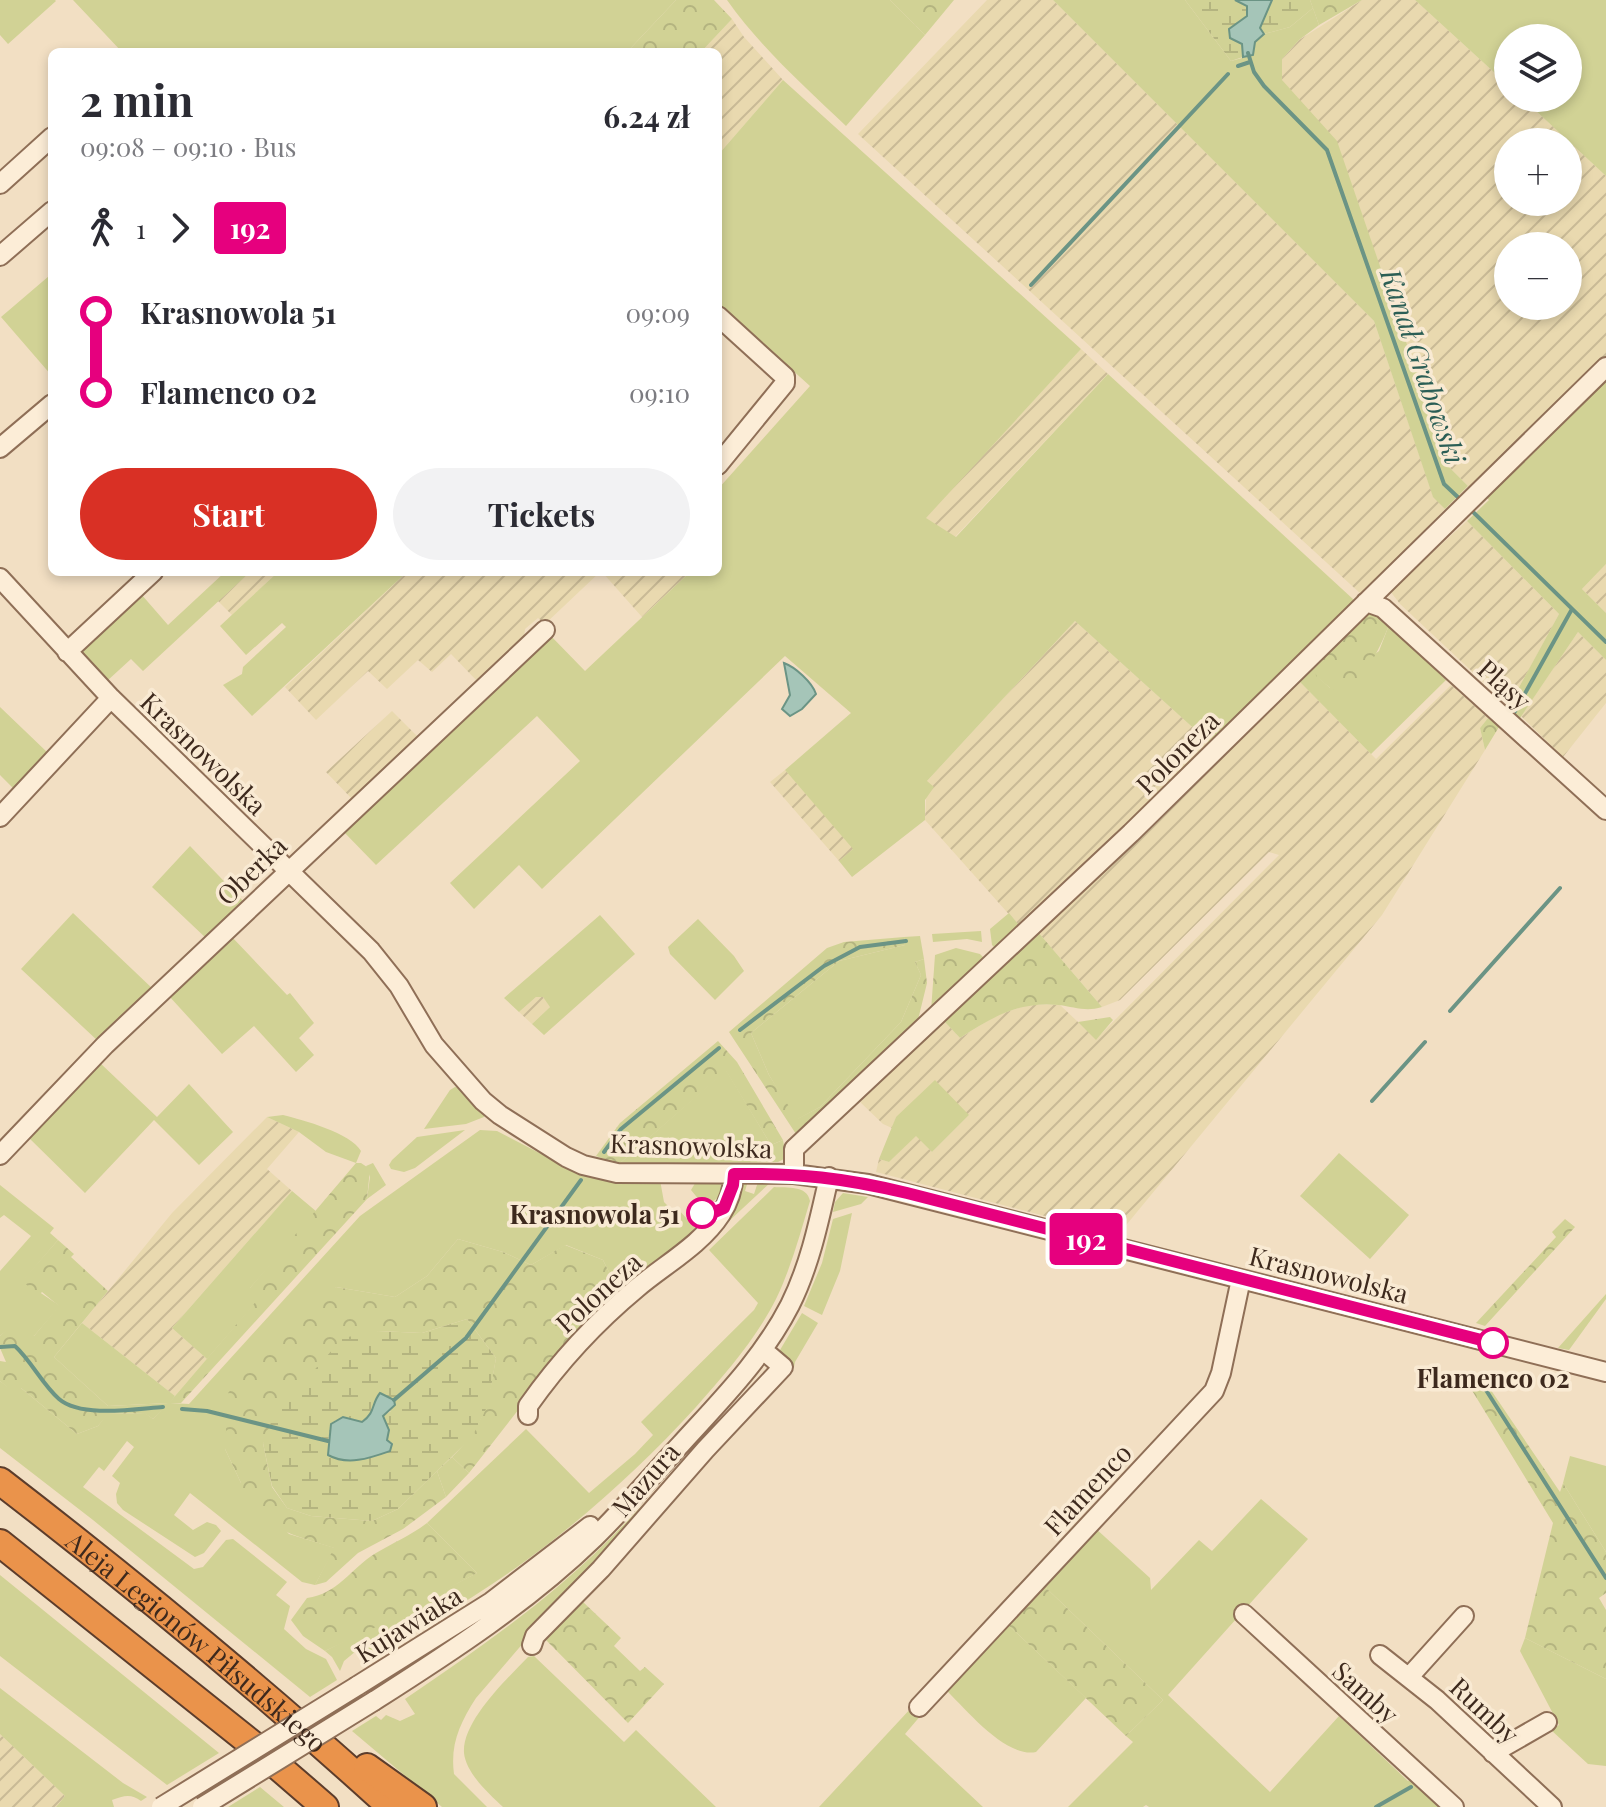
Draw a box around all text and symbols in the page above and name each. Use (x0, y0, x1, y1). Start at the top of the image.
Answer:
map controls (1494, 24, 1582, 320)
button: layers (1494, 24, 1582, 112)
text: 2 min (80, 69, 194, 128)
text: 6.24 zł (603, 96, 690, 136)
button: + (1494, 128, 1582, 216)
text: 09:08 – 09:10 · Bus (80, 129, 296, 164)
icon: walk (80, 206, 124, 250)
icon: forward (158, 206, 202, 250)
text: 192 (230, 209, 270, 246)
text: 1 (136, 211, 146, 246)
button: − (1494, 232, 1582, 320)
water label: Kanał Grabowski (1373, 262, 1475, 469)
text: Krasnowola 51 (140, 292, 337, 332)
text: 09:09 (625, 295, 690, 330)
text: Flamenco 02 (140, 372, 317, 412)
text: 09:10 (629, 375, 690, 410)
button: Start (80, 468, 377, 560)
button: Tickets (393, 468, 690, 560)
street label: Pląsy (1471, 651, 1539, 717)
street label: Krasnowolska (133, 684, 275, 822)
street label: Poloneza (1128, 703, 1226, 801)
street label: Oberka (208, 828, 294, 912)
street label: Krasnowolska (609, 1125, 773, 1165)
place label: Krasnowola 51 (510, 1196, 680, 1231)
marker: Krasnowola 51 (687, 1198, 717, 1228)
line badge: 192 (1040, 1213, 1132, 1265)
text: 192 (1066, 1220, 1106, 1257)
street label: Krasnowolska (1246, 1237, 1412, 1311)
street label: Poloneza (548, 1244, 649, 1340)
marker: Flamenco 02 (1478, 1328, 1508, 1358)
place label: Flamenco 02 (1416, 1360, 1570, 1395)
street label: Mazura (603, 1434, 687, 1523)
street label: Flamenco (1035, 1436, 1139, 1542)
street label: Aleja Legionów Piłsudskiego (59, 1522, 335, 1760)
street label: Kujawiaka (348, 1577, 468, 1670)
street label: Samby (1325, 1653, 1407, 1731)
street label: Rumby (1443, 1669, 1527, 1751)

